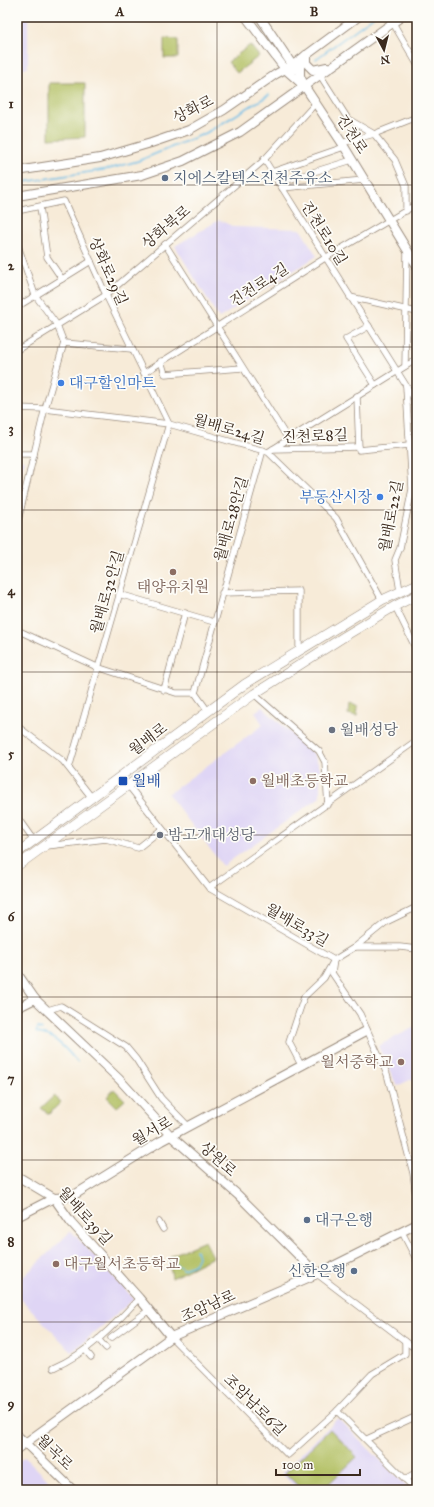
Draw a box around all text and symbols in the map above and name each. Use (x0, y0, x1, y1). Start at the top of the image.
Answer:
text: A (115, 4, 125, 20)
text: B (310, 4, 319, 20)
north arrow (364, 30, 404, 70)
text: N (379, 52, 391, 67)
street label: 상화로 (170, 91, 217, 127)
text: 1 (8, 96, 14, 112)
street label: 진천로 (333, 111, 372, 158)
place label: 지에스칼텍스진천주유소 (173, 169, 333, 187)
marker: 지에스칼텍스진천주유소 (160, 173, 170, 183)
street label: 진천로10길 (297, 197, 351, 269)
street label: 상화북로 (138, 201, 194, 253)
street label: 상화로29길 (85, 234, 131, 308)
text: 2 (8, 258, 15, 274)
street label: 진천로4길 (226, 259, 292, 311)
place label: 대구할인마트 (69, 374, 156, 392)
marker: 대구할인마트 (56, 378, 66, 388)
street label: 월배로24길 (191, 410, 267, 448)
text: 3 (8, 421, 14, 437)
street label: 진천로8길 (282, 426, 348, 446)
street label: 월배로28안길 (210, 474, 252, 564)
street label: 월배로22길 (375, 479, 407, 553)
place label: 부동산시장 (300, 488, 373, 506)
marker: 부동산시장 (375, 492, 385, 502)
street label: 월배로32안길 (87, 548, 127, 636)
marker: 태양유치원 (168, 567, 178, 577)
place label: 태양유치원 (137, 578, 209, 596)
text: 4 (7, 583, 15, 599)
street label: 월배로 (125, 718, 171, 759)
place label: 월배성당 (340, 721, 398, 739)
marker: 월배성당 (327, 725, 337, 735)
text: 5 (8, 746, 15, 762)
place label: 월배 (132, 772, 161, 790)
place label: 월배초등학교 (261, 772, 348, 790)
marker: 월배 (117, 775, 129, 787)
marker: 월배초등학교 (248, 776, 258, 786)
place label: 밤고개대성당 (168, 826, 255, 844)
marker: 밤고개대성당 (155, 830, 165, 840)
street label: 월배로33길 (262, 900, 332, 950)
text: 6 (8, 909, 16, 925)
place label: 월서중학교 (321, 1053, 394, 1071)
marker: 월서중학교 (396, 1057, 406, 1067)
text: 7 (8, 1071, 15, 1087)
street label: 월서로 (129, 1112, 176, 1150)
street label: 상원로 (196, 1138, 241, 1181)
street label: 월배로39길 (54, 1183, 116, 1249)
place label: 대구은행 (315, 1211, 373, 1229)
marker: 대구은행 (302, 1215, 312, 1225)
text: 8 (8, 1234, 15, 1250)
place label: 대구월서초등학교 (64, 1255, 180, 1273)
marker: 대구월서초등학교 (51, 1259, 61, 1269)
place label: 신한은행 (288, 1262, 346, 1280)
marker: 신한은행 (349, 1266, 359, 1276)
street label: 조암남로 (178, 1286, 239, 1326)
street label: 조암남로6길 (220, 1370, 290, 1440)
text: 9 (8, 1396, 15, 1412)
street label: 월곡로 (33, 1430, 77, 1474)
scale bar (276, 1451, 360, 1477)
text: 100 m (282, 1458, 313, 1472)

